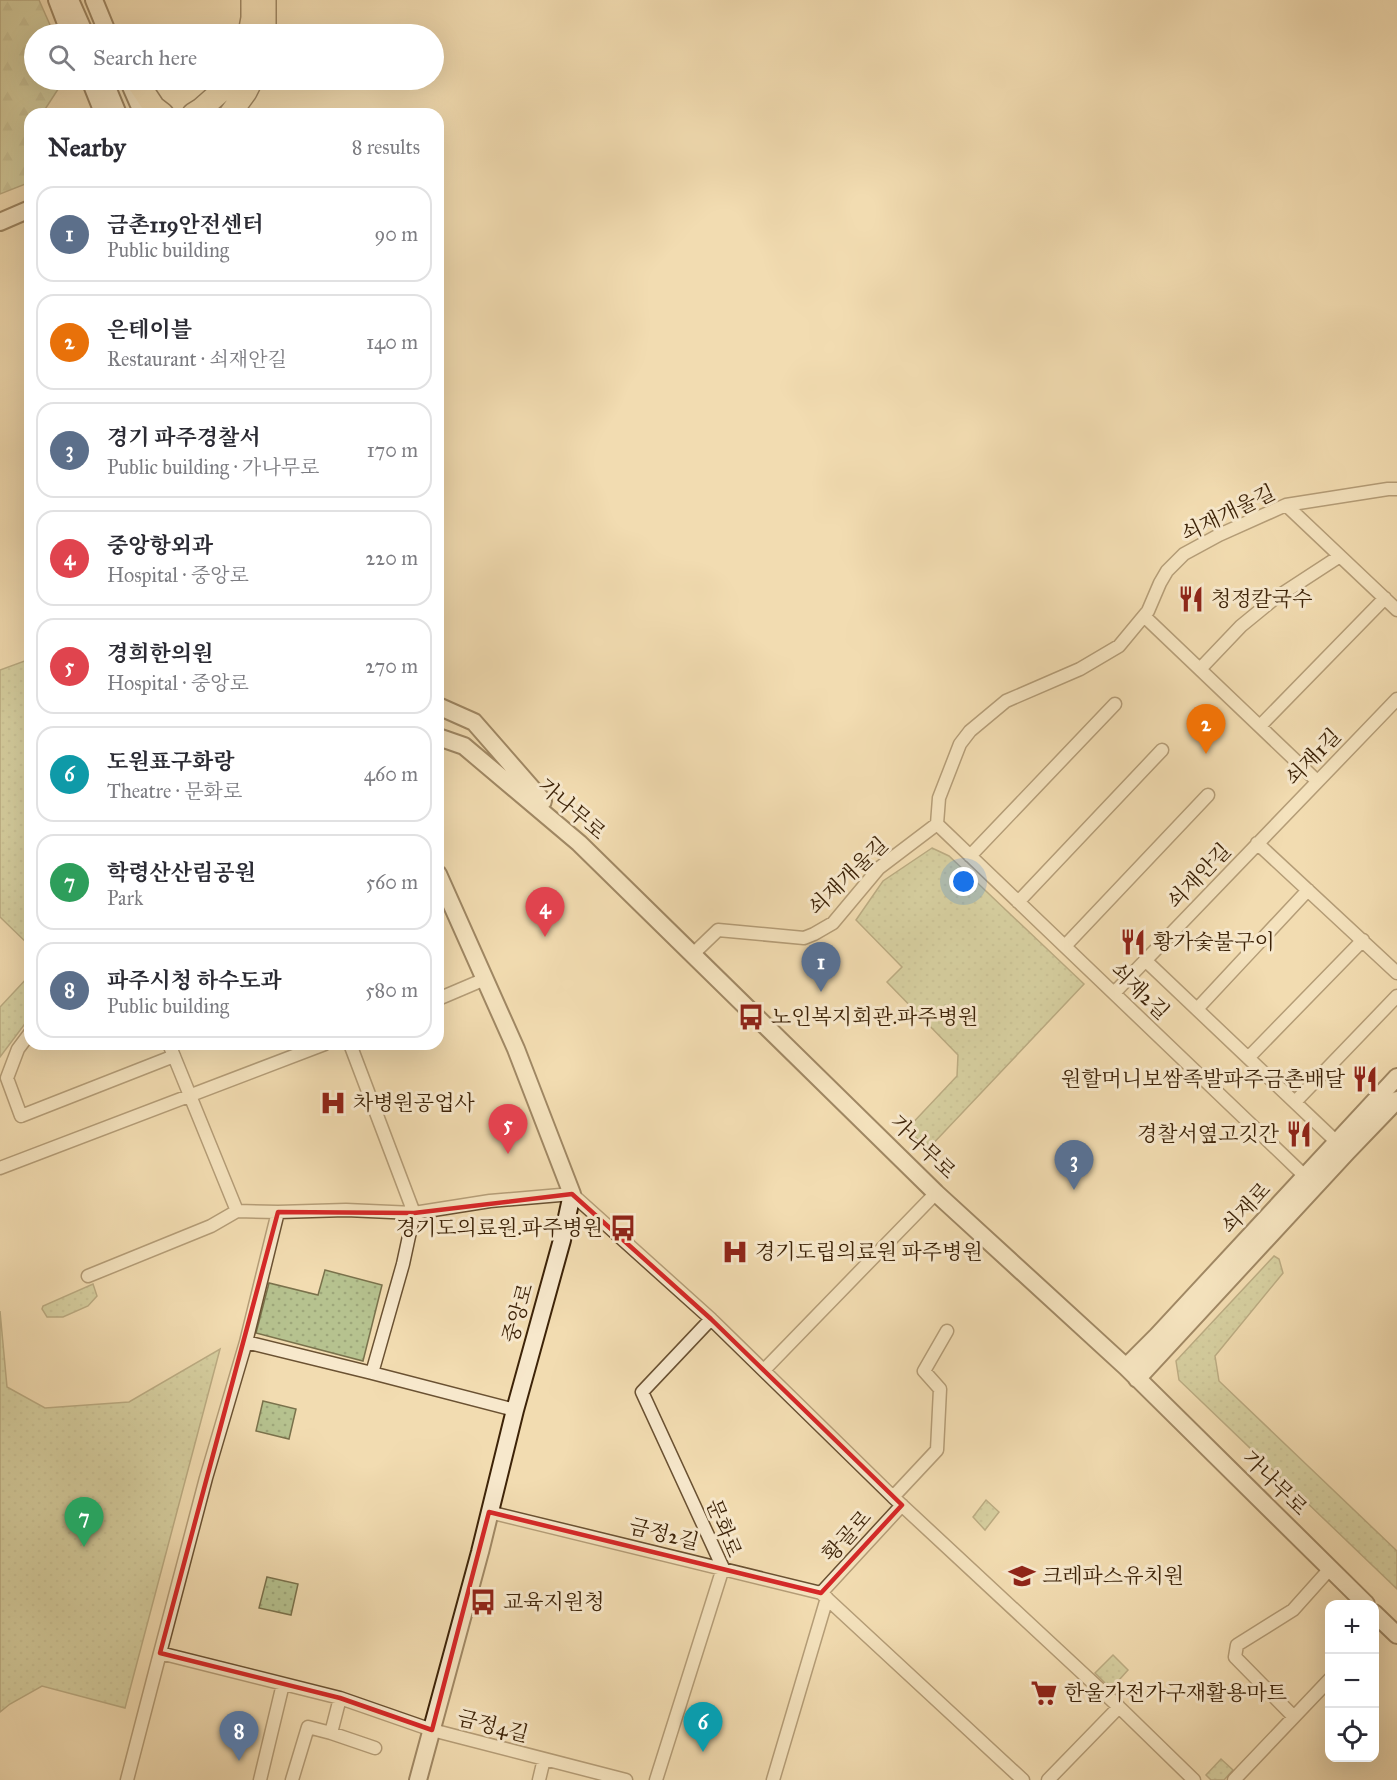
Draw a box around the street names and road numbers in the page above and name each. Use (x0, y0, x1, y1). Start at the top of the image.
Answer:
street label: 쇠재개울길 (1177, 479, 1279, 547)
street label: 쇠재1길 (1280, 723, 1346, 791)
street label: 가나무로 (533, 773, 611, 845)
street label: 쇠재개울길 (802, 831, 894, 921)
street label: 쇠재안길 (1161, 838, 1237, 914)
street label: 쇠재2길 (1105, 957, 1175, 1025)
street label: 가나무로 (885, 1109, 961, 1185)
street label: 쇠재로 (1216, 1177, 1276, 1239)
street label: 중앙로 (497, 1280, 539, 1346)
street label: 가나무로 (1237, 1445, 1313, 1521)
street label: 문화로 (701, 1495, 747, 1561)
street label: 황골로 (817, 1505, 877, 1567)
street label: 금정2길 (626, 1513, 702, 1555)
street label: 금정4길 (455, 1705, 531, 1747)

